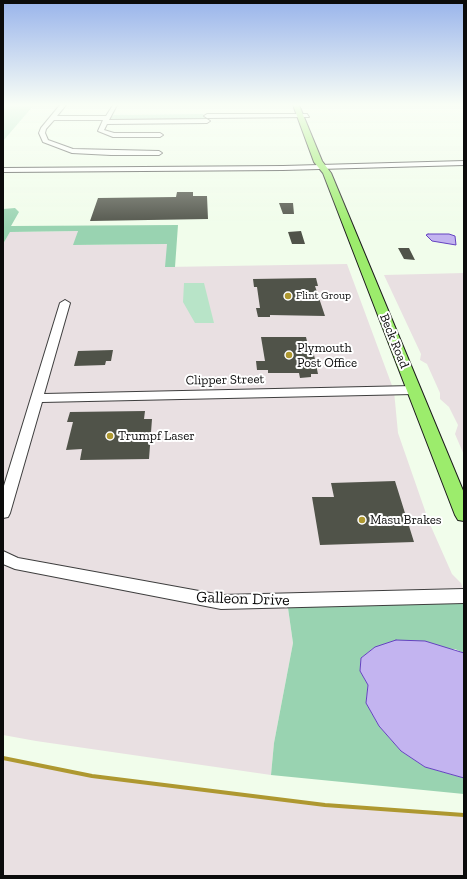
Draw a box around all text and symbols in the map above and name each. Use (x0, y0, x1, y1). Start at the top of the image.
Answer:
place label: Flint Group (296, 289, 351, 303)
marker: Flint Group (283, 291, 293, 301)
street label: Beck Road (376, 311, 412, 371)
place label: Plymouth Post Office (297, 340, 357, 371)
marker: Plymouth Post Office (284, 350, 294, 360)
street label: Clipper Street (186, 372, 264, 388)
place label: Trumpf Laser (118, 428, 195, 444)
marker: Trumpf Laser (105, 431, 115, 441)
place label: Masu Brakes (370, 512, 441, 528)
marker: Masu Brakes (357, 515, 367, 525)
street label: Galleon Drive (196, 588, 290, 610)

